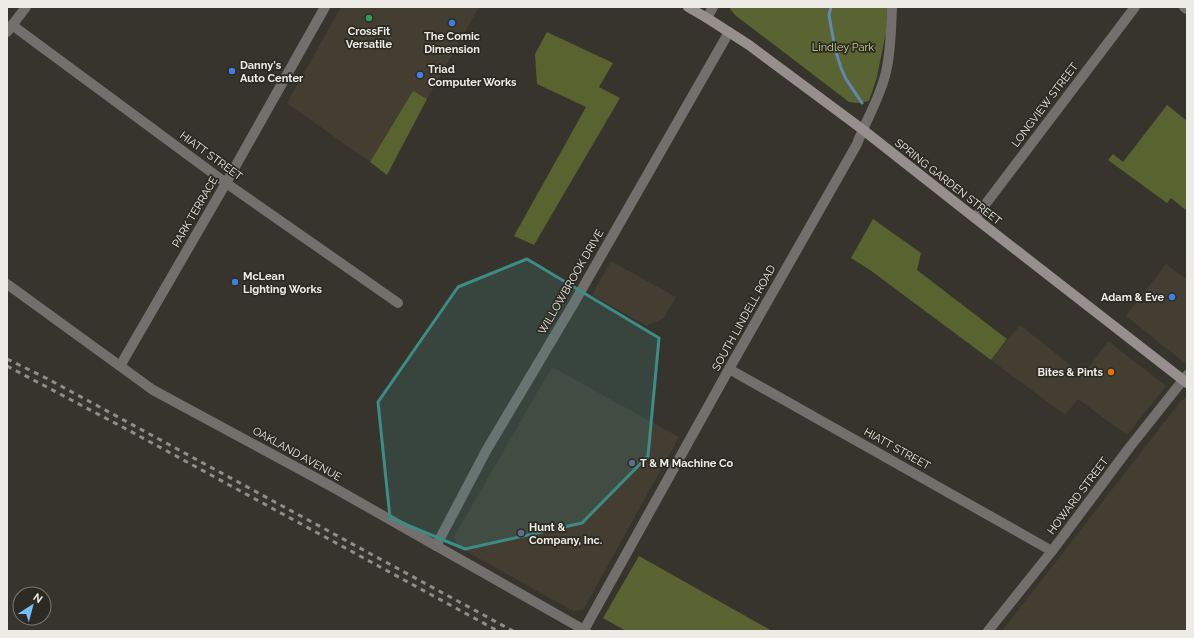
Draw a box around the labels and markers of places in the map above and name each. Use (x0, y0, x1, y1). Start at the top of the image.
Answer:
marker: CrossFit Versatile (364, 13, 374, 23)
marker: The Comic Dimension (447, 18, 457, 28)
place label: CrossFit Versatile (346, 25, 393, 51)
place label: The Comic Dimension (424, 30, 480, 56)
place label: Danny's Auto Center (240, 59, 304, 85)
place label: Triad Computer Works (428, 63, 517, 89)
marker: Danny's Auto Center (227, 66, 237, 76)
marker: Triad Computer Works (415, 70, 425, 80)
place label: McLean Lighting Works (243, 270, 323, 296)
marker: McLean Lighting Works (230, 277, 240, 287)
place label: Adam & Eve (1101, 291, 1164, 304)
marker: Adam & Eve (1167, 292, 1177, 302)
place label: Bites & Pints (1037, 366, 1104, 379)
marker: Bites & Pints (1106, 367, 1116, 377)
place label: T & M Machine Co (640, 457, 734, 470)
marker: T & M Machine Co (627, 458, 637, 468)
place label: Hunt & Company, Inc. (529, 521, 602, 547)
marker: Hunt & Company, Inc. (516, 528, 526, 538)

